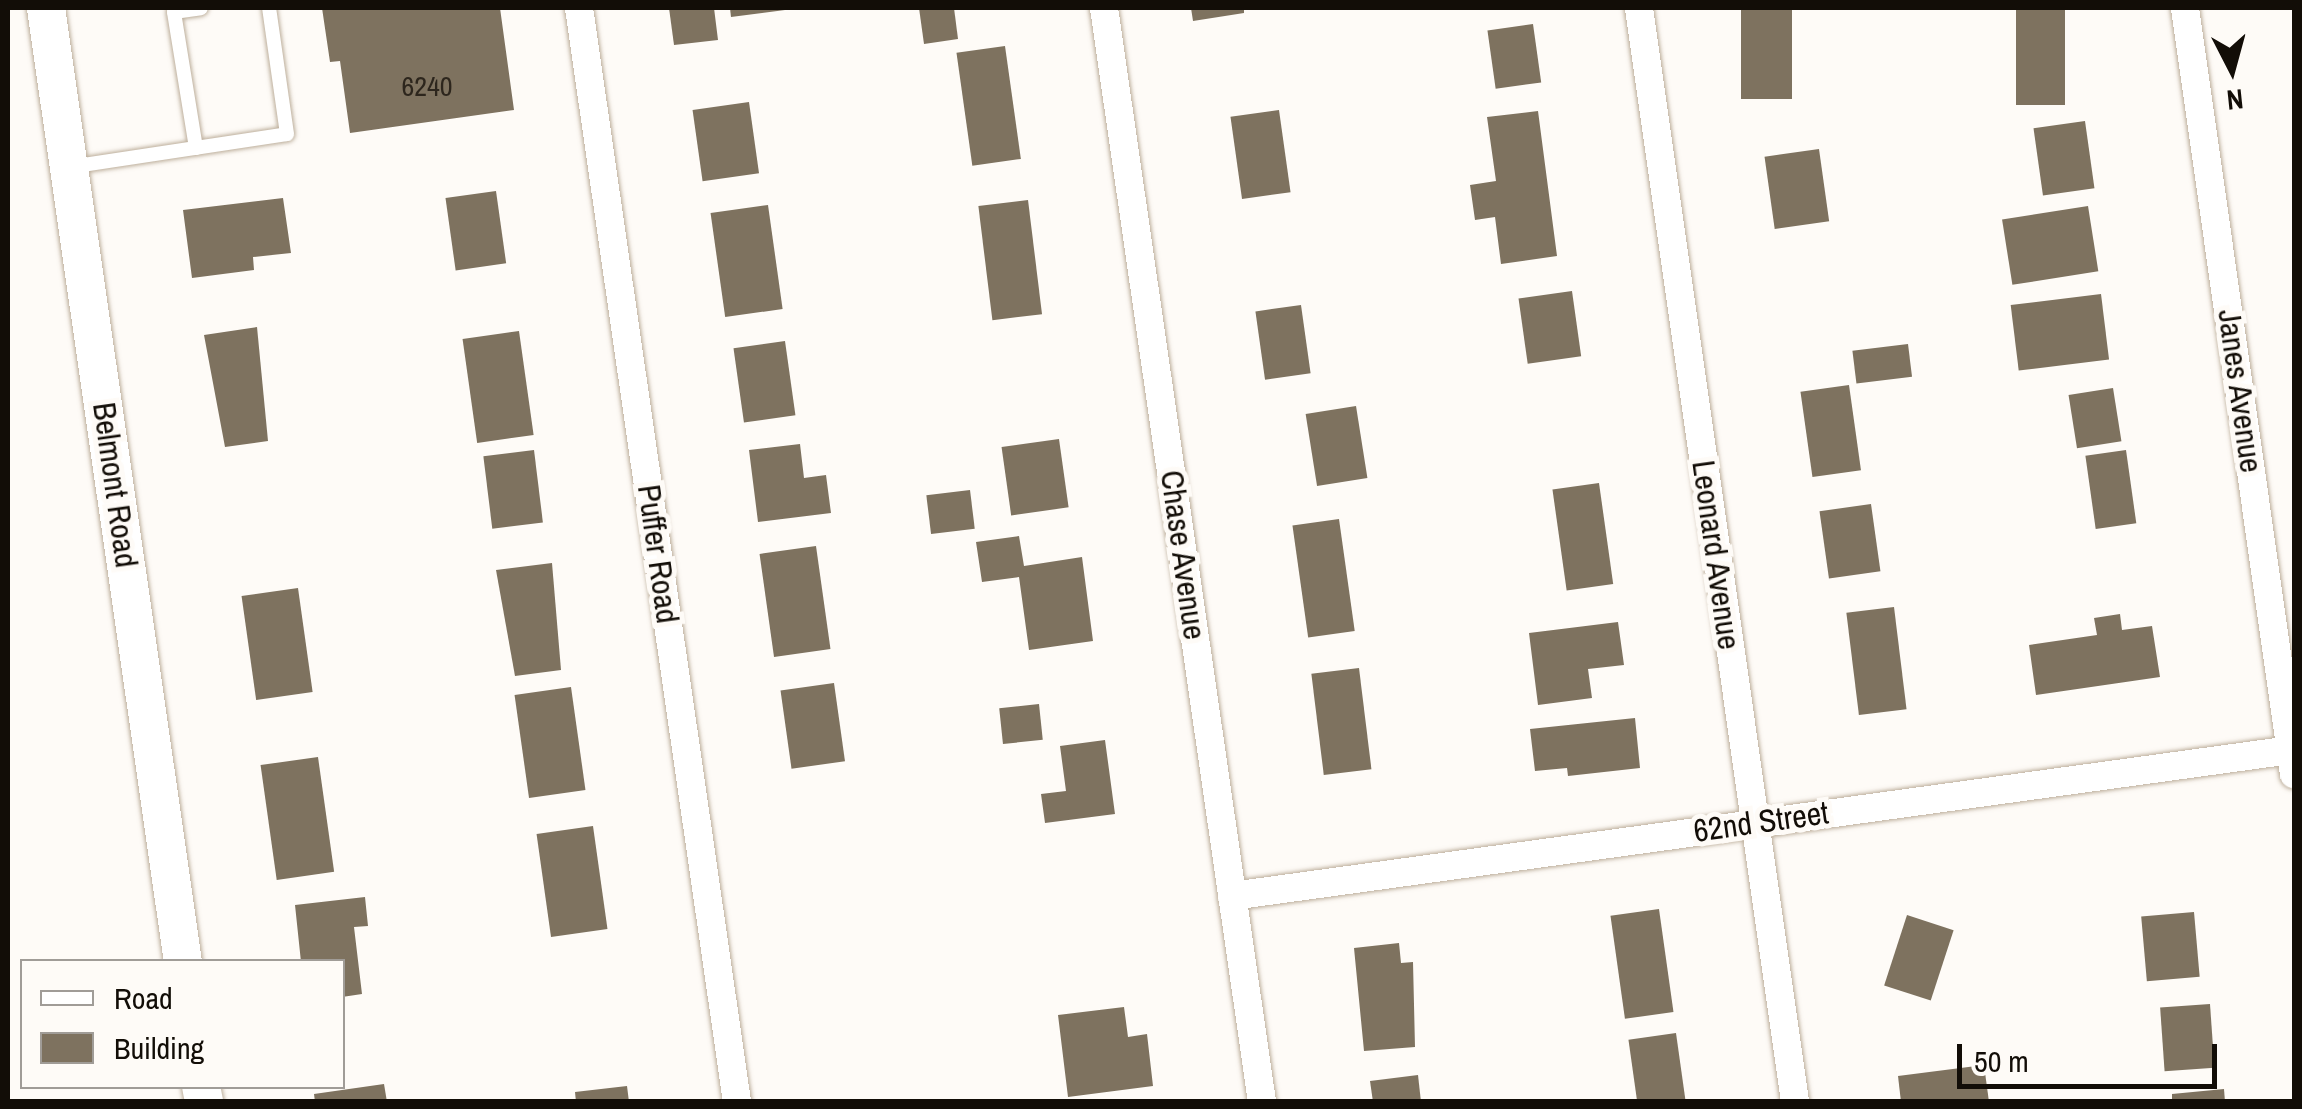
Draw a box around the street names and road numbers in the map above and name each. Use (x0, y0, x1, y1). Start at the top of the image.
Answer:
street label: Janes Avenue (2209, 306, 2271, 476)
street label: Belmont Road (84, 400, 146, 570)
street label: Leonard Avenue (1684, 457, 1748, 653)
street label: Chase Avenue (1152, 467, 1214, 643)
street label: Puffer Road (629, 482, 687, 626)
street label: 62nd Street (1691, 794, 1831, 850)

